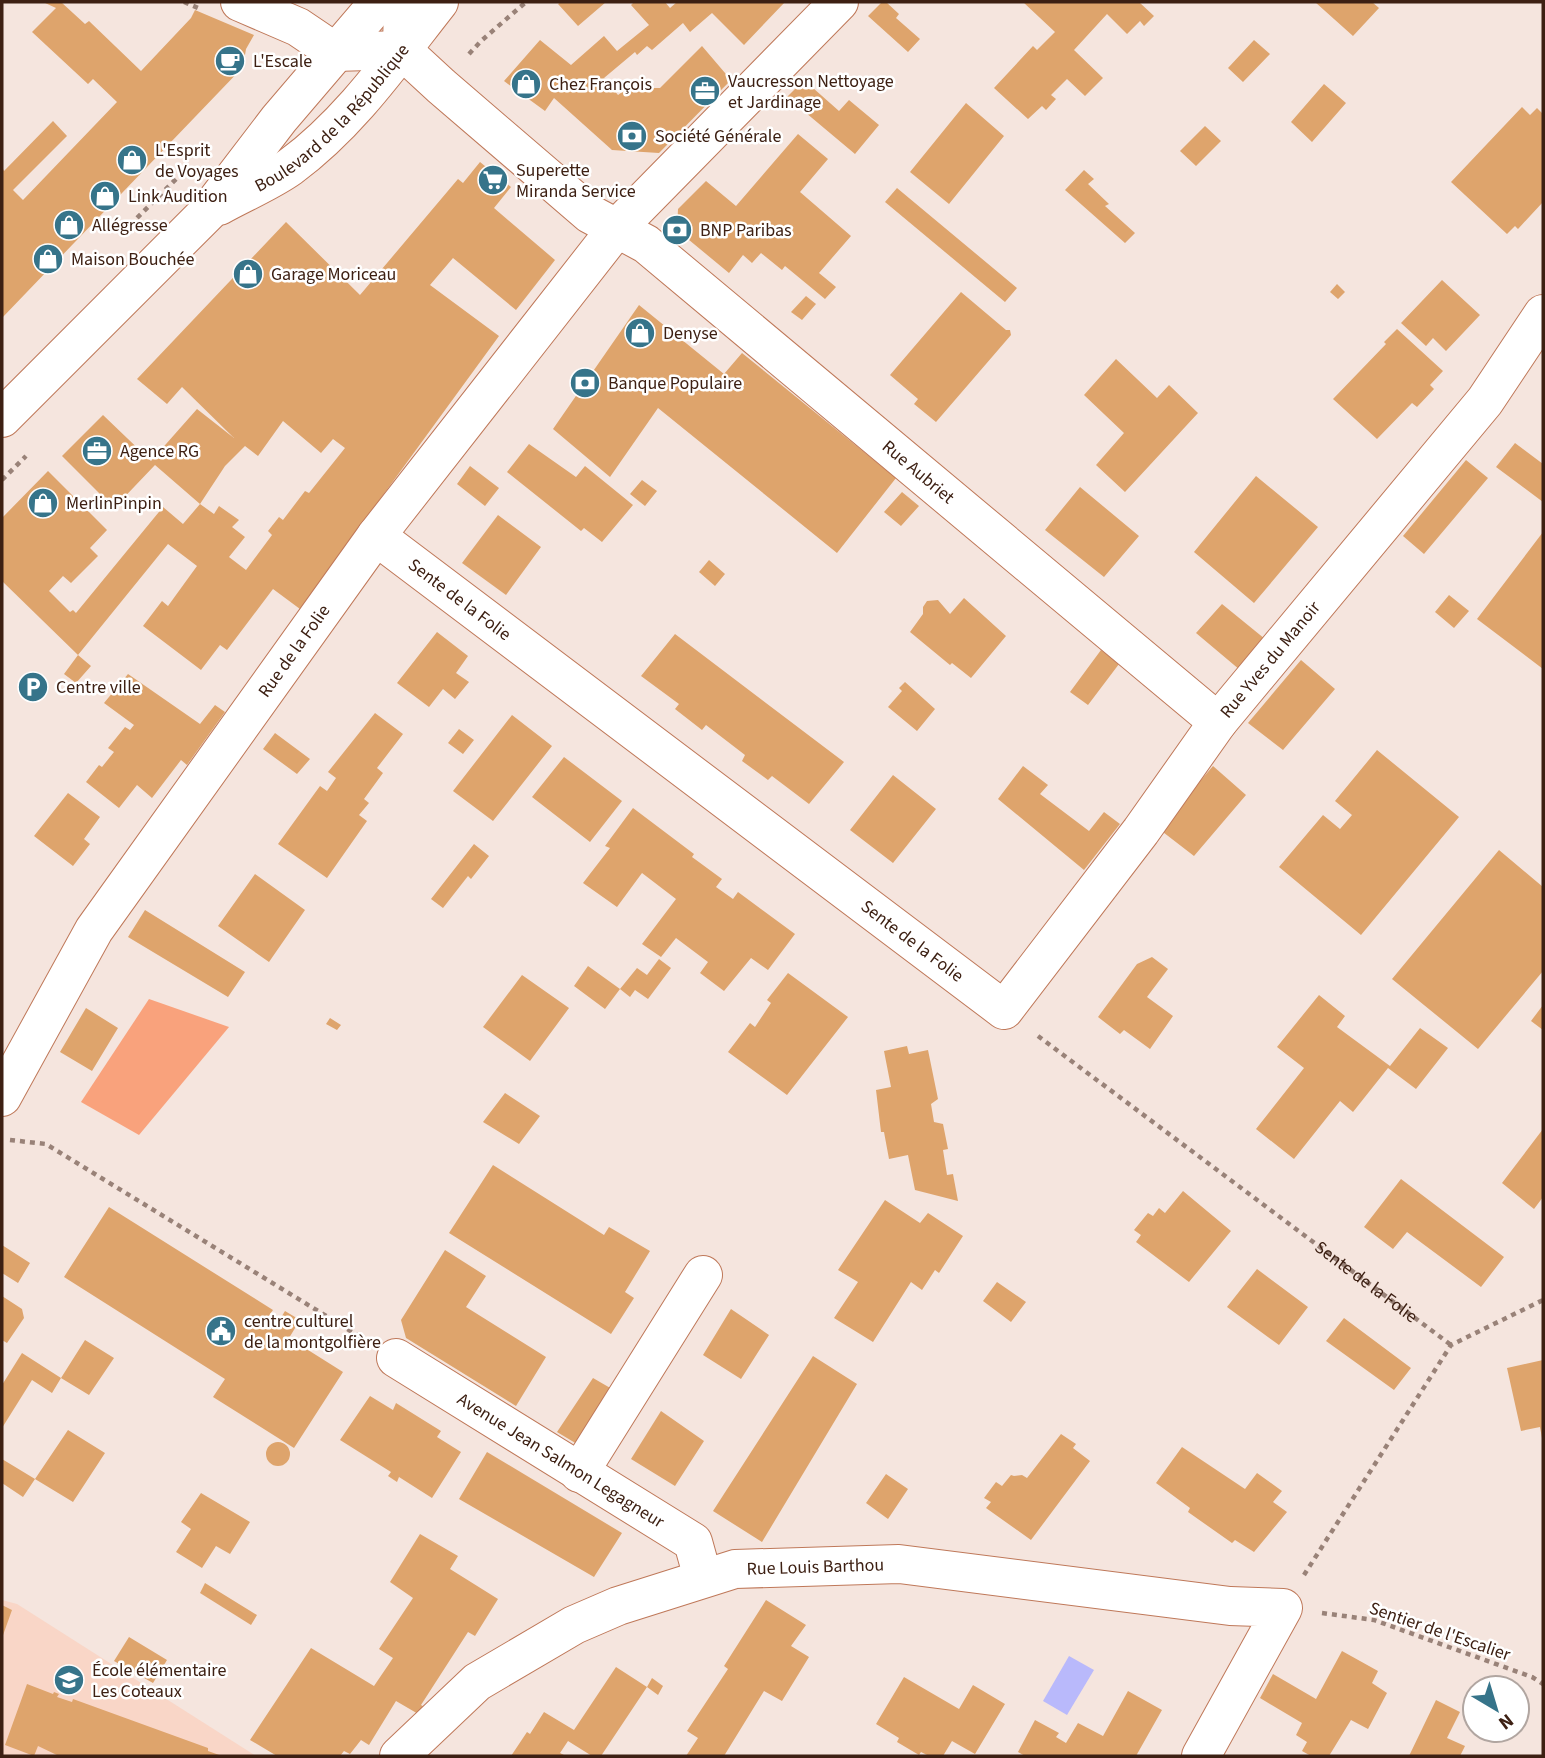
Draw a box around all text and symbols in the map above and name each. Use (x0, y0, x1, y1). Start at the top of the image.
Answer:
street label: Boulevard de la République (250, 39, 415, 198)
cafe icon: L'Escale (213, 44, 247, 78)
place label: L'Escale (253, 49, 312, 74)
shop icon: Chez François (509, 67, 543, 101)
place label: Vaucresson Nettoyage et Jardinage (728, 69, 894, 115)
place label: Chez François (549, 72, 652, 97)
office icon: Vaucresson Nettoyage et Jardinage (688, 74, 722, 108)
bank icon: Société Générale (615, 119, 649, 153)
place label: Société Générale (655, 124, 781, 149)
place label: L'Esprit de Voyages (155, 138, 239, 184)
shop icon: L'Esprit de Voyages (115, 143, 149, 177)
place label: Superette Miranda Service (516, 158, 636, 204)
supermarket icon: Superette Miranda Service (476, 163, 510, 197)
shop icon: Link Audition (88, 179, 122, 213)
place label: Link Audition (128, 184, 228, 209)
shop icon: Allégresse (52, 208, 86, 242)
place label: Allégresse (92, 213, 168, 238)
bank icon: BNP Paribas (660, 213, 694, 247)
place label: BNP Paribas (700, 218, 792, 243)
shop icon: Maison Bouchée (31, 242, 65, 276)
place label: Maison Bouchée (71, 247, 194, 272)
shop icon: Garage Moriceau (231, 257, 265, 291)
place label: Garage Moriceau (271, 262, 396, 287)
shop icon: Denyse (623, 316, 657, 350)
place label: Denyse (663, 321, 718, 346)
bank icon: Banque Populaire (568, 366, 602, 400)
place label: Banque Populaire (608, 371, 742, 396)
office icon: Agence RG (80, 434, 114, 468)
street label: Rue Aubriet (876, 434, 960, 510)
place label: Agence RG (120, 439, 199, 464)
shop icon: MerlinPinpin (26, 486, 60, 520)
place label: MerlinPinpin (66, 491, 162, 516)
street label: Sente de la Folie (403, 553, 516, 647)
street label: Rue Yves du Manoir (1214, 595, 1327, 724)
street label: Rue de la Folie (252, 600, 336, 703)
parking icon: Centre ville (16, 670, 50, 704)
place label: Centre ville (56, 675, 141, 700)
street label: Sente de la Folie (855, 894, 969, 988)
street label: Sente de la Folie (1309, 1235, 1423, 1329)
place label: centre culturel de la montgolfière (244, 1309, 381, 1355)
public building icon: centre culturel de la montgolfière (204, 1314, 238, 1348)
street label: Avenue Jean Salmon Legagneur (452, 1387, 670, 1535)
street label: Rue Louis Barthou (746, 1552, 884, 1582)
street label: Sentier de l'Escalier (1366, 1596, 1514, 1668)
place label: École élémentaire Les Coteaux (92, 1658, 226, 1704)
school or university icon: École élémentaire Les Coteaux (52, 1663, 86, 1697)
north arrow (1461, 1674, 1531, 1744)
text: N (1492, 1707, 1519, 1736)

